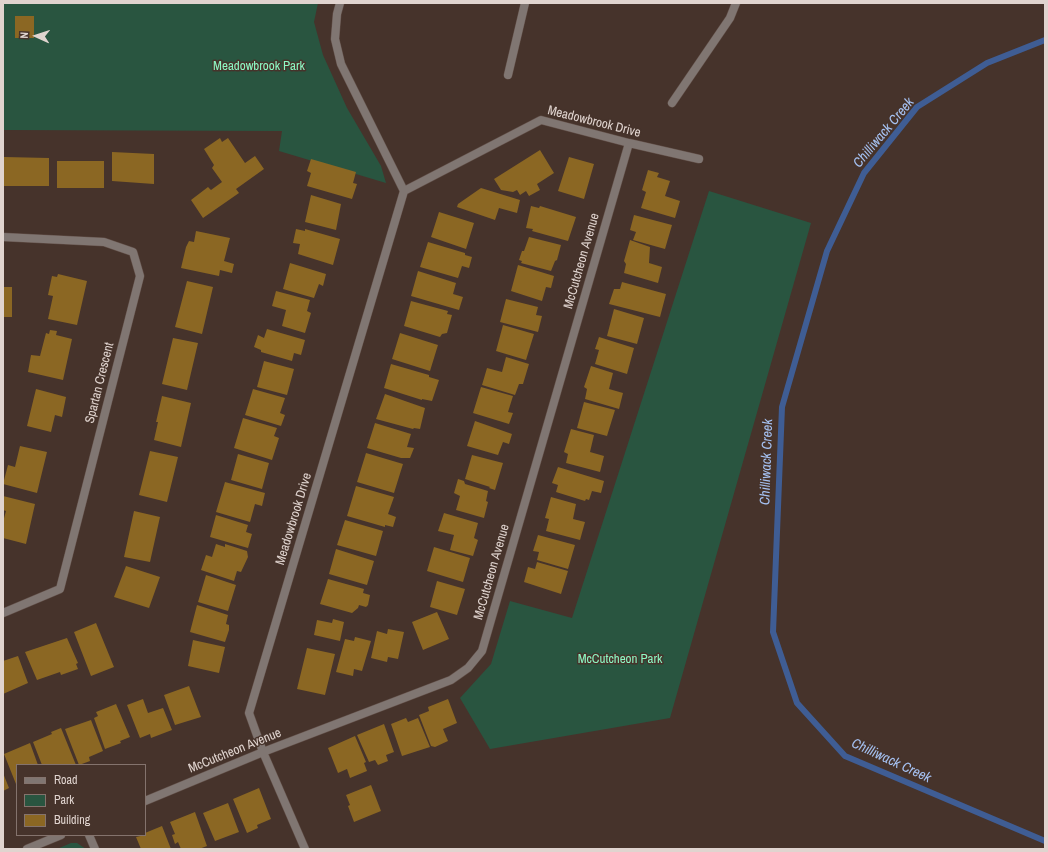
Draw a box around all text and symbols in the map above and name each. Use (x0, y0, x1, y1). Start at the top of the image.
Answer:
north arrow (16, 16, 56, 56)
text: N (17, 32, 31, 39)
park label: Meadowbrook Park (213, 59, 305, 75)
water label: Chilliwack Creek (850, 95, 918, 171)
street label: Meadowbrook Drive (546, 103, 642, 141)
street label: McCutcheon Avenue (561, 211, 603, 311)
street label: Spartan Crescent (82, 341, 118, 425)
water label: Chilliwack Creek (757, 419, 777, 505)
street label: Meadowbrook Drive (273, 471, 315, 567)
street label: McCutcheon Avenue (471, 522, 513, 622)
park label: McCutcheon Park (578, 652, 662, 668)
street label: McCutcheon Avenue (186, 725, 284, 777)
water label: Chilliwack Creek (848, 735, 934, 787)
legend (16, 764, 146, 836)
text: Road (54, 772, 78, 788)
text: Park (54, 792, 74, 808)
text: Building (54, 812, 90, 828)

